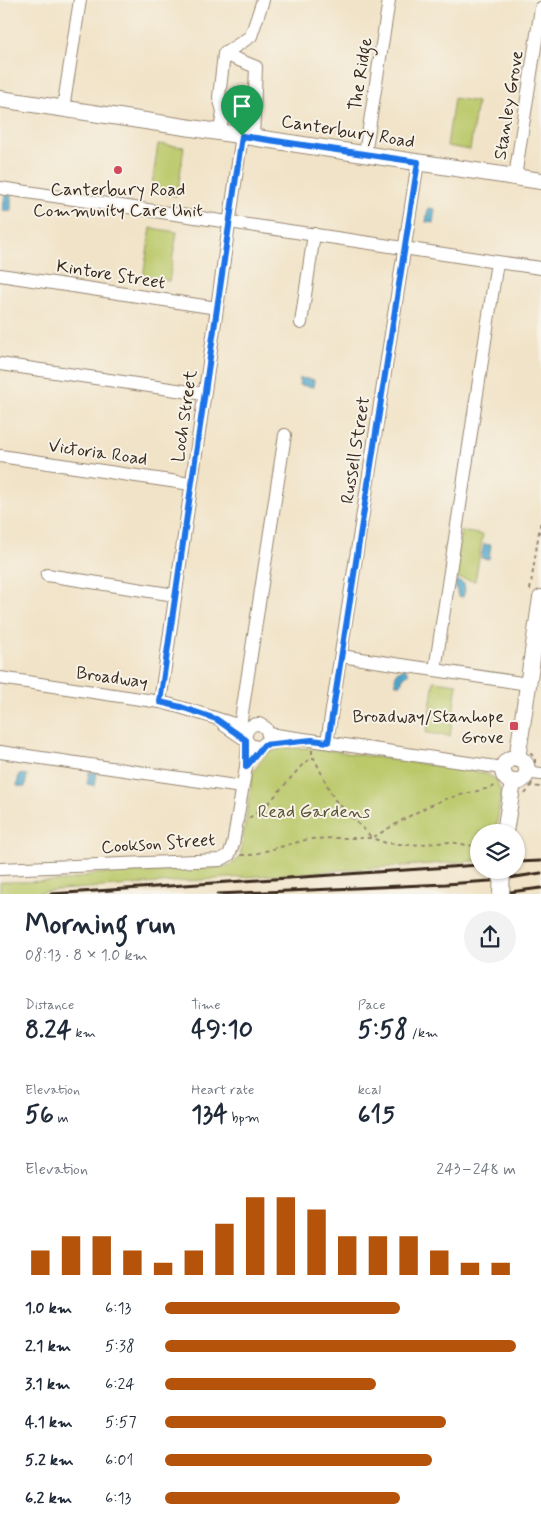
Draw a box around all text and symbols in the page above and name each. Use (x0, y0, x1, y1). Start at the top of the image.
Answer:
street label: The Ridge (343, 36, 381, 113)
street label: Stanley Grove (488, 49, 530, 162)
pin (221, 85, 263, 136)
icon: arrive (228, 92, 256, 120)
street label: Canterbury Road (279, 110, 416, 154)
marker: Canterbury Road Community Care Unit (112, 164, 124, 176)
place label: Canterbury Road Community Care Unit (33, 178, 203, 223)
street label: Kintore Street (55, 255, 167, 295)
street label: Loch Street (167, 368, 203, 464)
street label: Russell Street (336, 395, 376, 506)
street label: Victoria Road (47, 434, 149, 472)
street label: Broadway (74, 661, 149, 695)
place label: Broadway/Stanhope Grove (352, 705, 504, 750)
marker: Broadway/Stanhope Grove (508, 720, 520, 732)
park label: Read Gardens (258, 800, 370, 824)
map controls (470, 824, 525, 879)
button: layers (470, 824, 525, 879)
street label: Cookson Street (100, 828, 216, 860)
text: Morning run (25, 907, 176, 944)
button: share (464, 911, 516, 963)
text: 08:13 · 8 × 1.0 km (25, 945, 148, 966)
text: Distance (25, 996, 74, 1014)
text: Time (191, 996, 221, 1014)
text: Pace (358, 996, 386, 1014)
text: 8.24 (25, 1014, 72, 1047)
text: 49:10 (191, 1014, 253, 1047)
text: 5:58 (358, 1014, 408, 1047)
text: km (72, 1024, 96, 1042)
text: /km (408, 1024, 438, 1042)
text: Elevation (25, 1081, 80, 1099)
text: Heart rate (191, 1081, 254, 1099)
text: kcal (358, 1081, 381, 1099)
text: 56 (25, 1099, 54, 1132)
text: 134 (191, 1099, 228, 1132)
text: 615 (358, 1099, 395, 1132)
text: m (54, 1109, 69, 1127)
text: bpm (228, 1109, 260, 1127)
text: Elevation (25, 1159, 88, 1180)
text: 243–248 m (436, 1159, 516, 1180)
text: 1.0 km (25, 1298, 72, 1319)
text: 6:13 (105, 1298, 131, 1319)
text: 2.1 km (25, 1336, 71, 1357)
text: 5:38 (105, 1336, 135, 1357)
text: 3.1 km (25, 1374, 70, 1395)
text: 6:24 (105, 1374, 135, 1395)
text: 4.1 km (25, 1412, 72, 1433)
text: 5:57 (105, 1412, 137, 1433)
text: 5.2 km (25, 1450, 73, 1471)
text: 6:01 (105, 1450, 133, 1471)
text: 6.2 km (25, 1488, 72, 1509)
text: 6:13 (105, 1488, 131, 1509)

